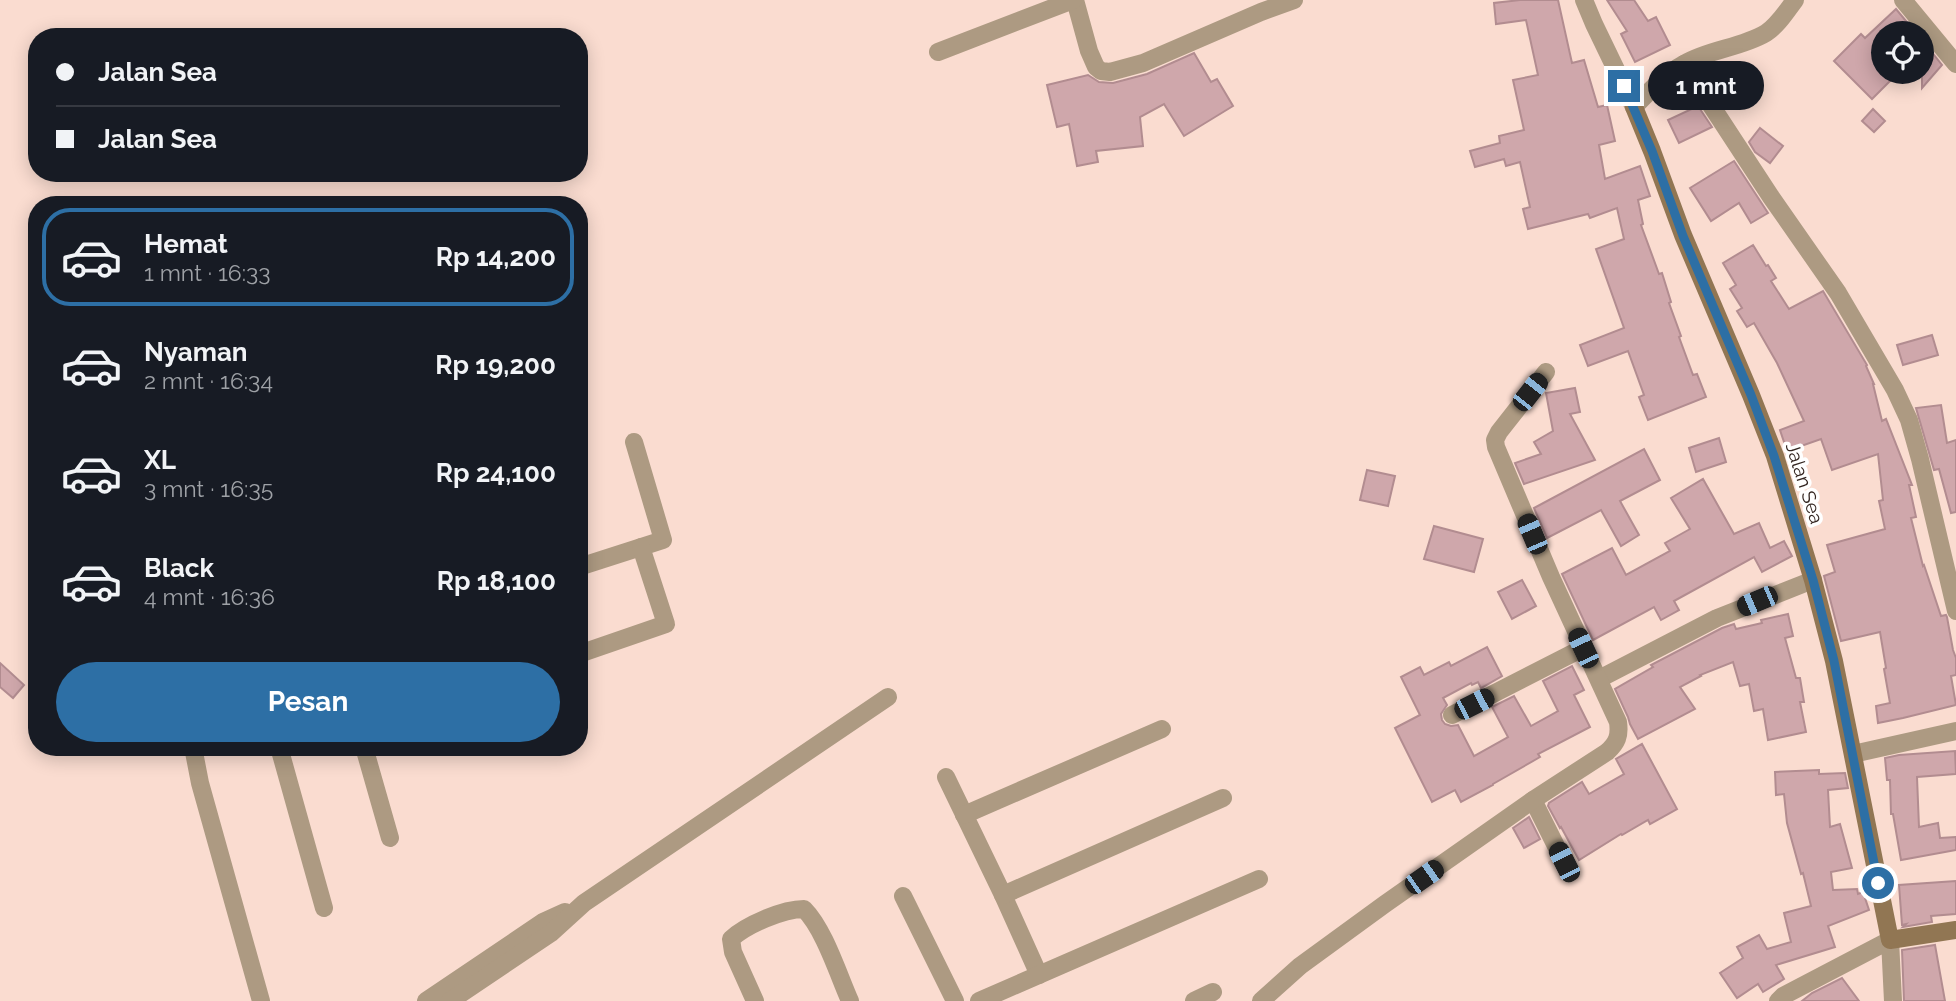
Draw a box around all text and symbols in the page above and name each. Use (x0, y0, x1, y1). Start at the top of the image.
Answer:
map controls (1871, 21, 1934, 84)
button: locate (1871, 21, 1934, 84)
text: Jalan Sea (98, 57, 217, 87)
callout: 1 mnt (1648, 62, 1764, 110)
route end (1608, 70, 1640, 102)
text: 1 mnt (1676, 72, 1736, 99)
text: Jalan Sea (98, 124, 217, 154)
icon: car (60, 226, 123, 289)
text: Hemat (144, 229, 228, 259)
text: Rp 14,200 (436, 242, 556, 272)
text: 1 mnt · 16:33 (144, 259, 271, 286)
icon: car (60, 334, 123, 397)
text: Nyaman (144, 337, 248, 367)
text: Rp 19,200 (435, 350, 556, 380)
text: 2 mnt · 16:34 (144, 367, 273, 394)
car (1509, 369, 1552, 415)
street label: Jalan Sea (1782, 440, 1828, 526)
icon: car (60, 442, 123, 505)
text: XL (144, 445, 176, 475)
text: Rp 24,100 (436, 458, 556, 488)
text: 3 mnt · 16:35 (144, 475, 273, 502)
car (1515, 511, 1550, 557)
icon: car (60, 550, 123, 613)
text: Black (144, 553, 214, 583)
text: Rp 18,100 (437, 566, 556, 596)
text: 4 mnt · 16:36 (144, 583, 275, 610)
car (1734, 583, 1781, 619)
car (1565, 625, 1602, 671)
button: Pesan (56, 662, 560, 742)
car (1451, 685, 1498, 723)
car (1546, 839, 1583, 885)
car (1401, 856, 1448, 898)
route start (1862, 867, 1894, 899)

